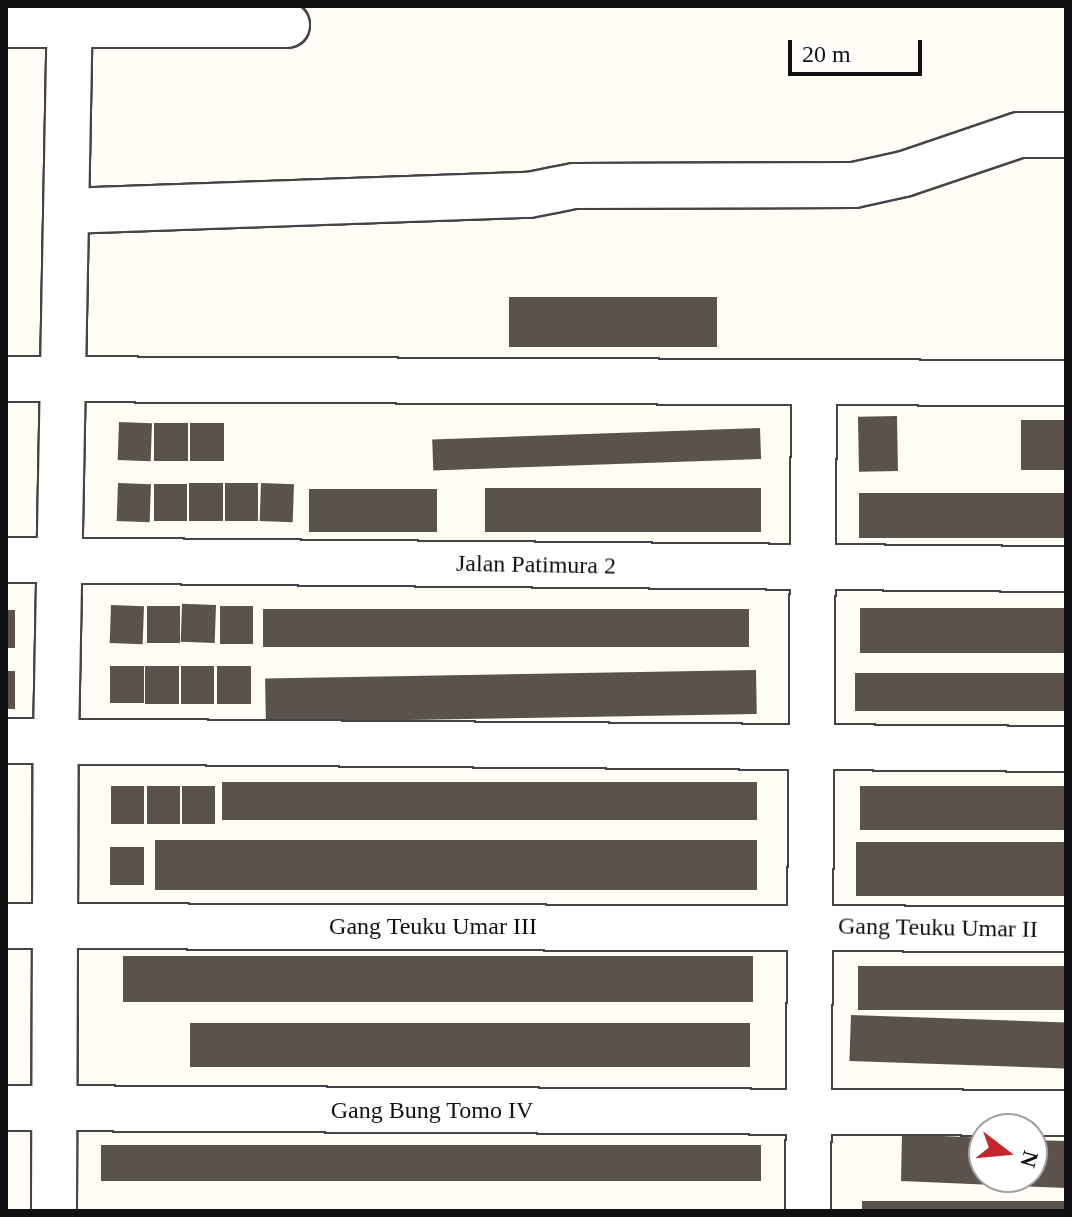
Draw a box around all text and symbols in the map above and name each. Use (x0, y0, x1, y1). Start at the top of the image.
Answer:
scale bar (792, 24, 926, 74)
text: 20 m (802, 41, 851, 67)
street label: Jalan Patimura 2 (456, 549, 616, 581)
street label: Gang Teuku Umar II (838, 912, 1038, 944)
street label: Gang Teuku Umar III (329, 913, 537, 941)
street label: Gang Bung Tomo IV (331, 1097, 533, 1125)
north arrow (968, 1113, 1048, 1193)
text: N (1015, 1148, 1044, 1170)

